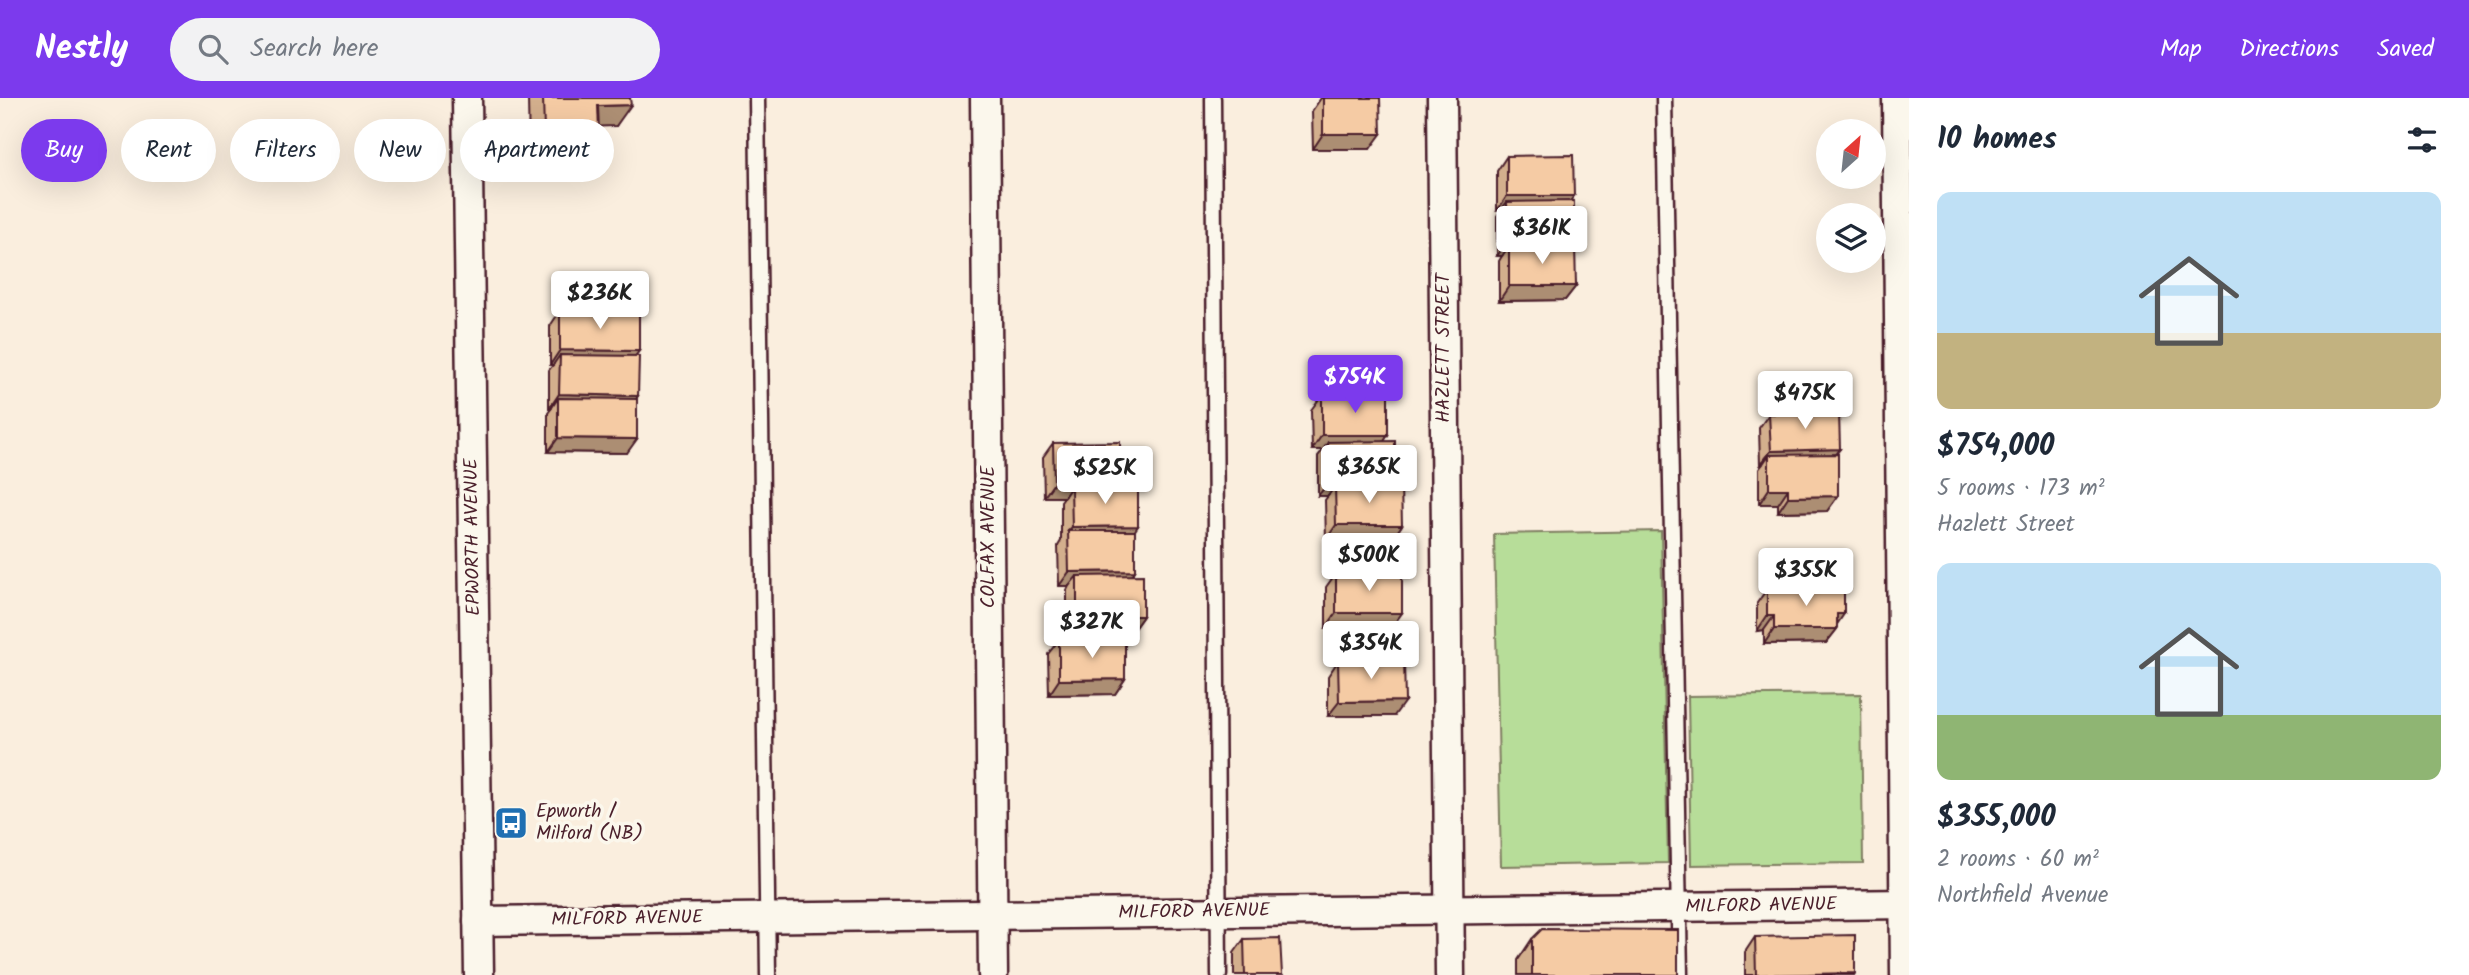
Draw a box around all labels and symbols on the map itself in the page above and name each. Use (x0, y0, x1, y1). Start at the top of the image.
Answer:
north arrow (1816, 119, 1886, 189)
pin: $361K (1493, 206, 1591, 266)
pin: $236K (551, 272, 649, 331)
street label: HAZLETT STREET (1429, 272, 1459, 423)
pin: $754K (1306, 356, 1404, 415)
pin: $475K (1756, 372, 1854, 431)
pin: $525K (1056, 446, 1154, 506)
pin: $365K (1320, 446, 1418, 505)
street label: EPWORTH AVENUE (457, 457, 489, 616)
street label: COLFAX AVENUE (974, 465, 1004, 608)
pin: $500K (1320, 533, 1418, 593)
pin: $355K (1757, 548, 1855, 608)
pin: $327K (1043, 601, 1141, 660)
pin: $354K (1322, 622, 1420, 681)
place label: Epworth / Milford (NB) (536, 797, 643, 849)
bus stop icon: Epworth / Milford (NB) (492, 804, 530, 842)
street label: MILFORD AVENUE (1685, 890, 1838, 922)
street label: MILFORD AVENUE (1118, 896, 1271, 928)
street label: MILFORD AVENUE (551, 903, 704, 935)

